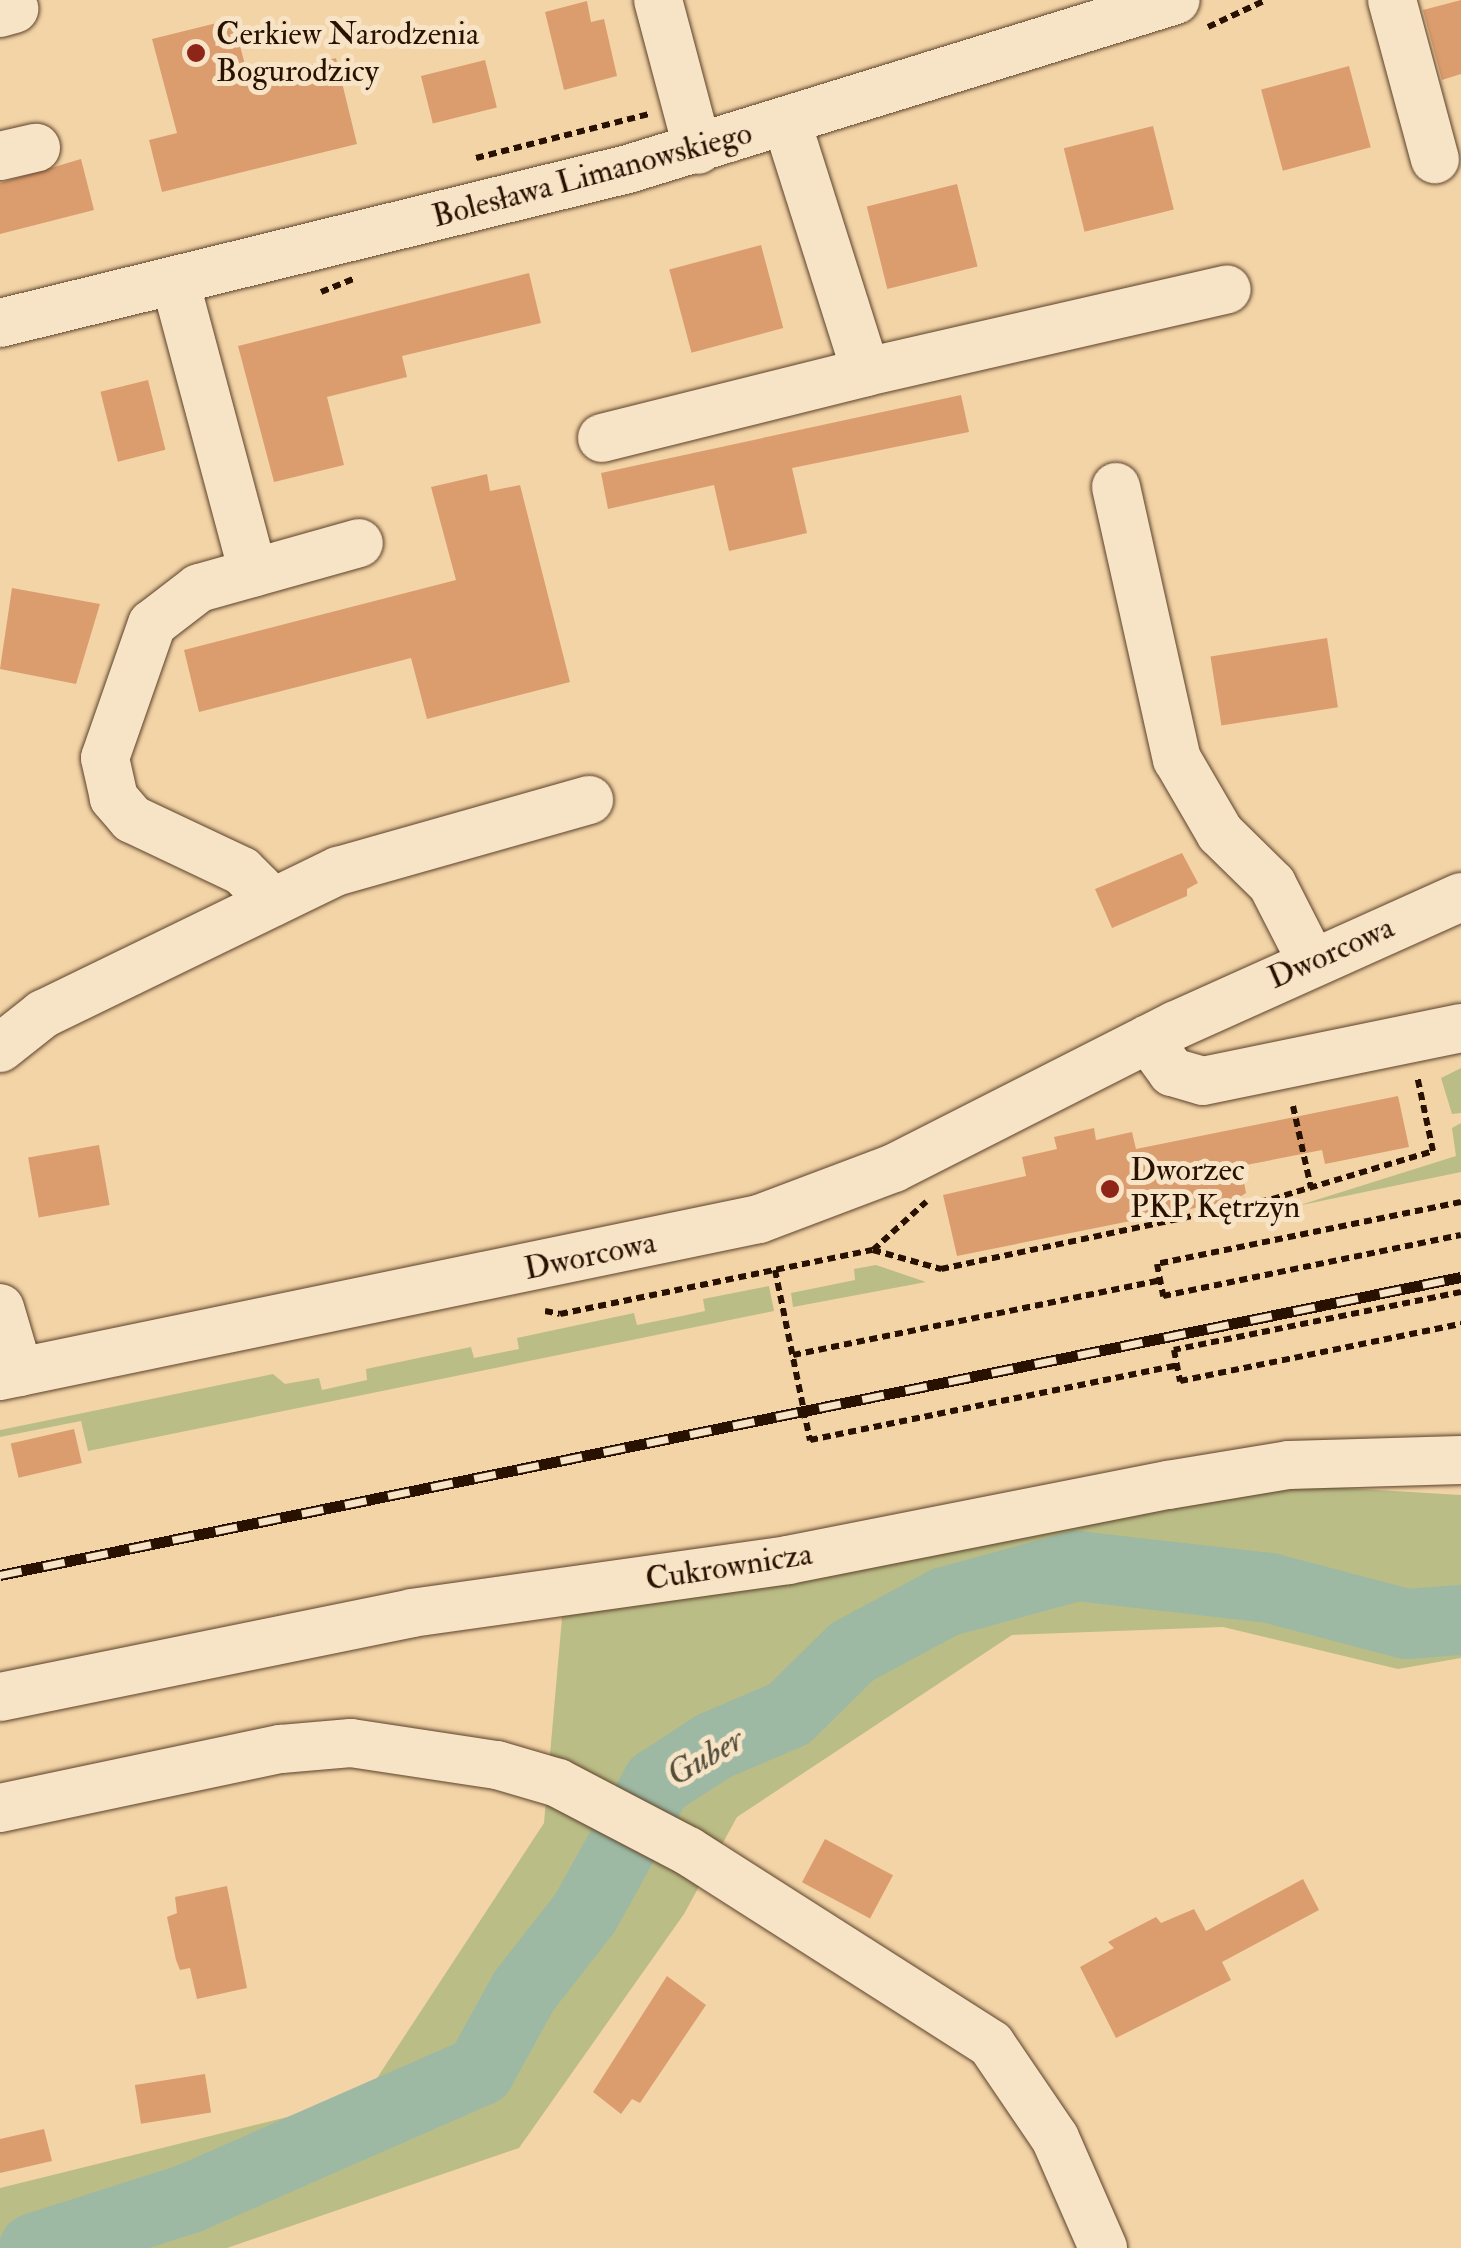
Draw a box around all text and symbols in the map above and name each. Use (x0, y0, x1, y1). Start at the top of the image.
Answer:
place label: Cerkiew Narodzenia Bogurodzicy (216, 16, 479, 91)
marker: Cerkiew Narodzenia Bogurodzicy (185, 42, 207, 64)
street label: Bolesława Limanowskiego (428, 114, 756, 236)
street label: Dworcowa (1262, 908, 1400, 998)
place label: Dworzec PKP Kętrzyn (1130, 1152, 1300, 1227)
marker: Dworzec PKP Kętrzyn (1099, 1178, 1121, 1200)
street label: Dworcowa (521, 1223, 659, 1289)
street label: Cukrownicza (643, 1535, 815, 1599)
water label: Guber (659, 1718, 751, 1796)

